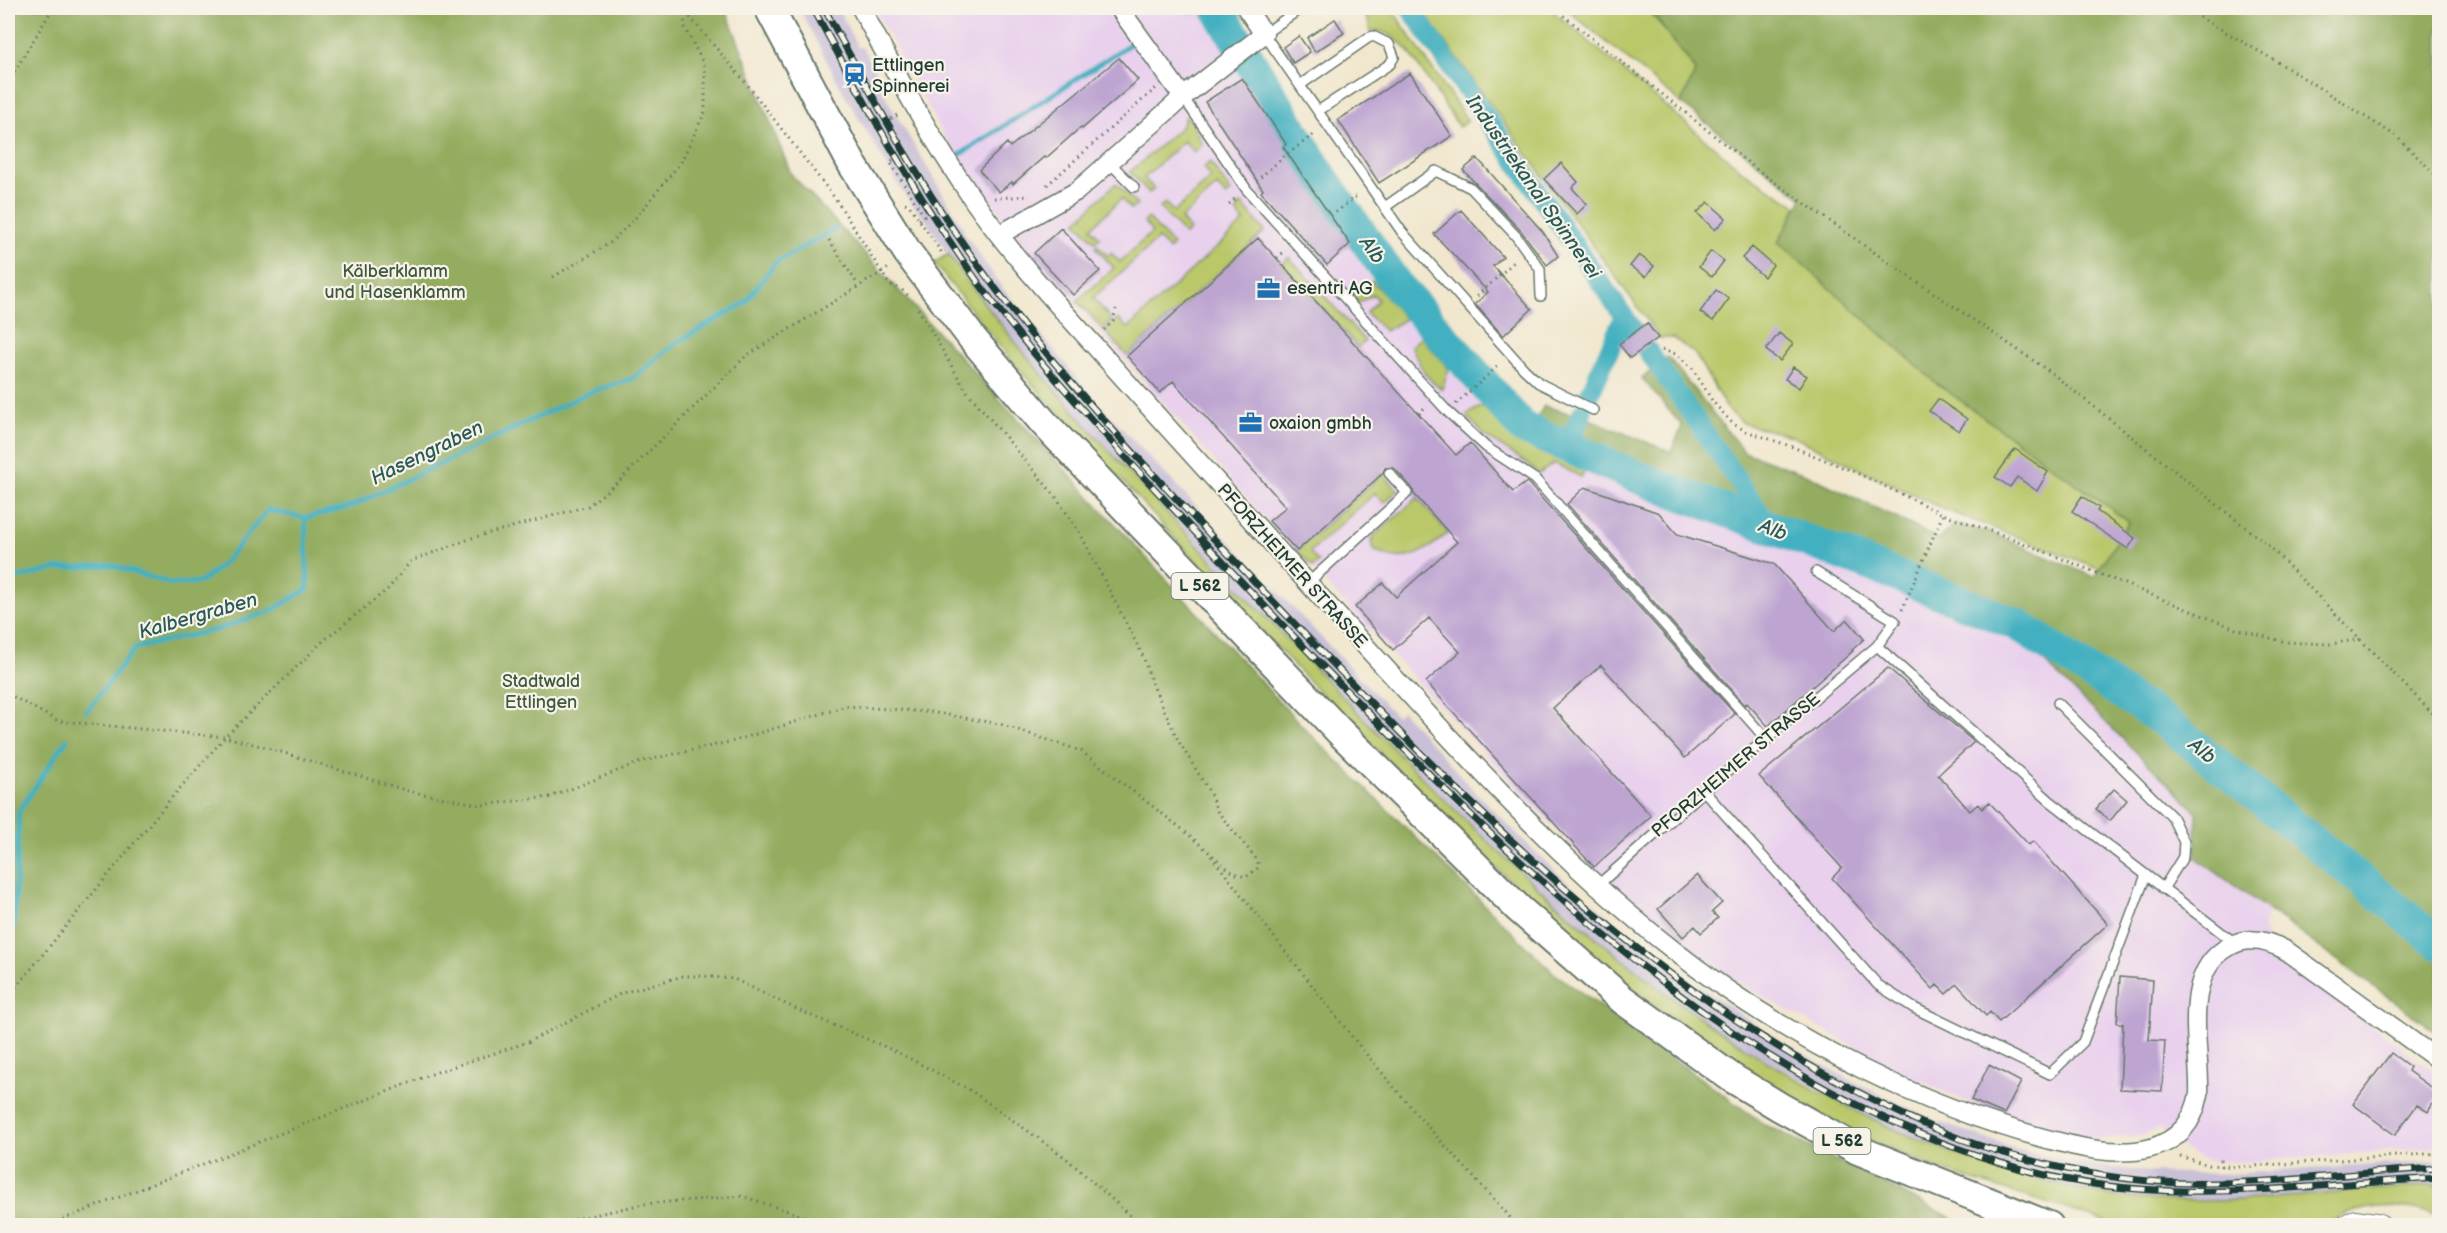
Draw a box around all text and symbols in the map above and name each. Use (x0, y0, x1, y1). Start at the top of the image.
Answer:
place label: Ettlingen Spinnerei (872, 55, 950, 97)
station icon: Ettlingen Spinnerei (841, 62, 867, 88)
water label: Industriekanal Spinnerei (1460, 90, 1606, 285)
water label: Alb (1354, 231, 1390, 268)
park label: Kälberklamm und Hasenklamm (324, 261, 466, 303)
office icon: esentri AG (1256, 275, 1282, 301)
place label: esentri AG (1287, 278, 1373, 299)
office icon: oxaion gmbh (1238, 410, 1264, 436)
place label: oxaion gmbh (1269, 413, 1372, 434)
water label: Hasengraben (367, 415, 487, 491)
street label: PFORZHEIMER STRASSE (1213, 480, 1371, 653)
water label: Alb (1755, 513, 1790, 546)
road number: L 562 (1172, 573, 1228, 599)
water label: Kalbergraben (136, 588, 260, 644)
park label: Stadtwald Ettlingen (502, 671, 580, 713)
street label: PFORZHEIMER STRASSE (1647, 688, 1825, 842)
water label: Alb (2183, 732, 2220, 769)
road number: L 562 (1814, 1128, 1870, 1154)

